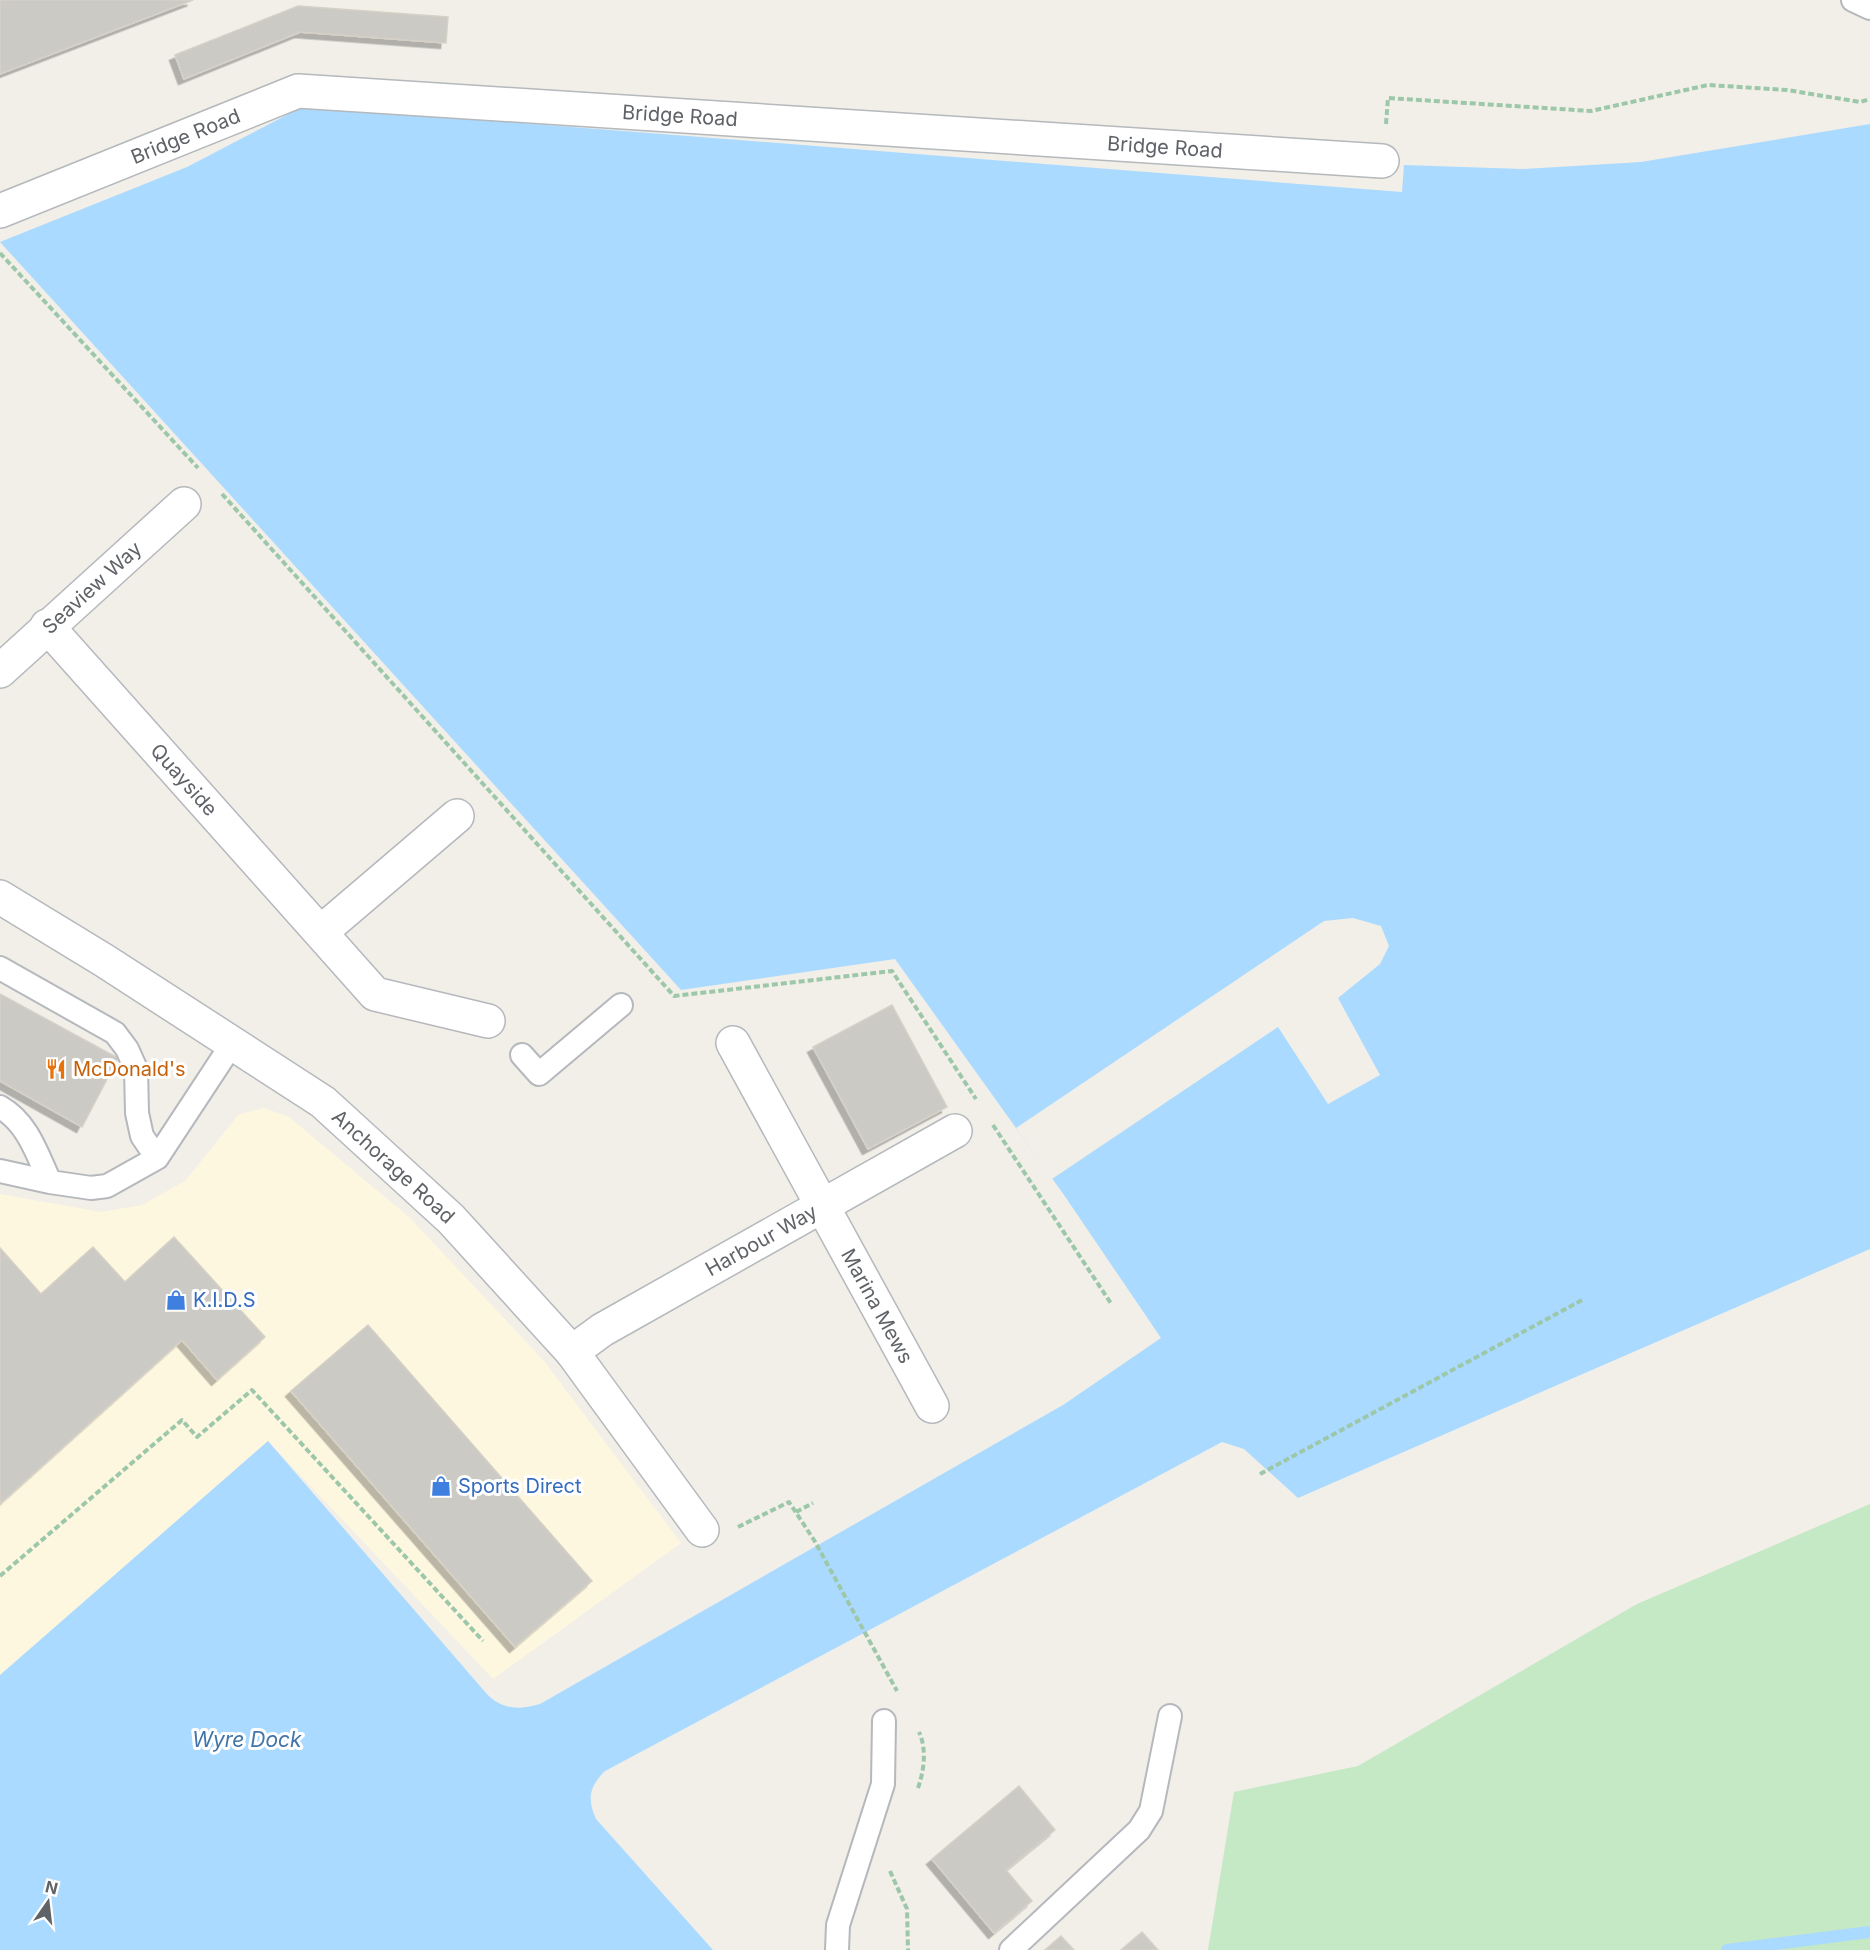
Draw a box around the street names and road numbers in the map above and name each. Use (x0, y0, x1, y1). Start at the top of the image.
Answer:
street label: Bridge Road (621, 100, 739, 131)
street label: Bridge Road (127, 104, 244, 169)
street label: Bridge Road (1106, 131, 1224, 163)
street label: Seaview Way (37, 536, 147, 639)
street label: Quayside (146, 739, 223, 821)
street label: Anchorage Road (327, 1104, 460, 1228)
street label: Harbour Way (701, 1199, 821, 1281)
street label: Marina Mews (836, 1245, 918, 1368)

